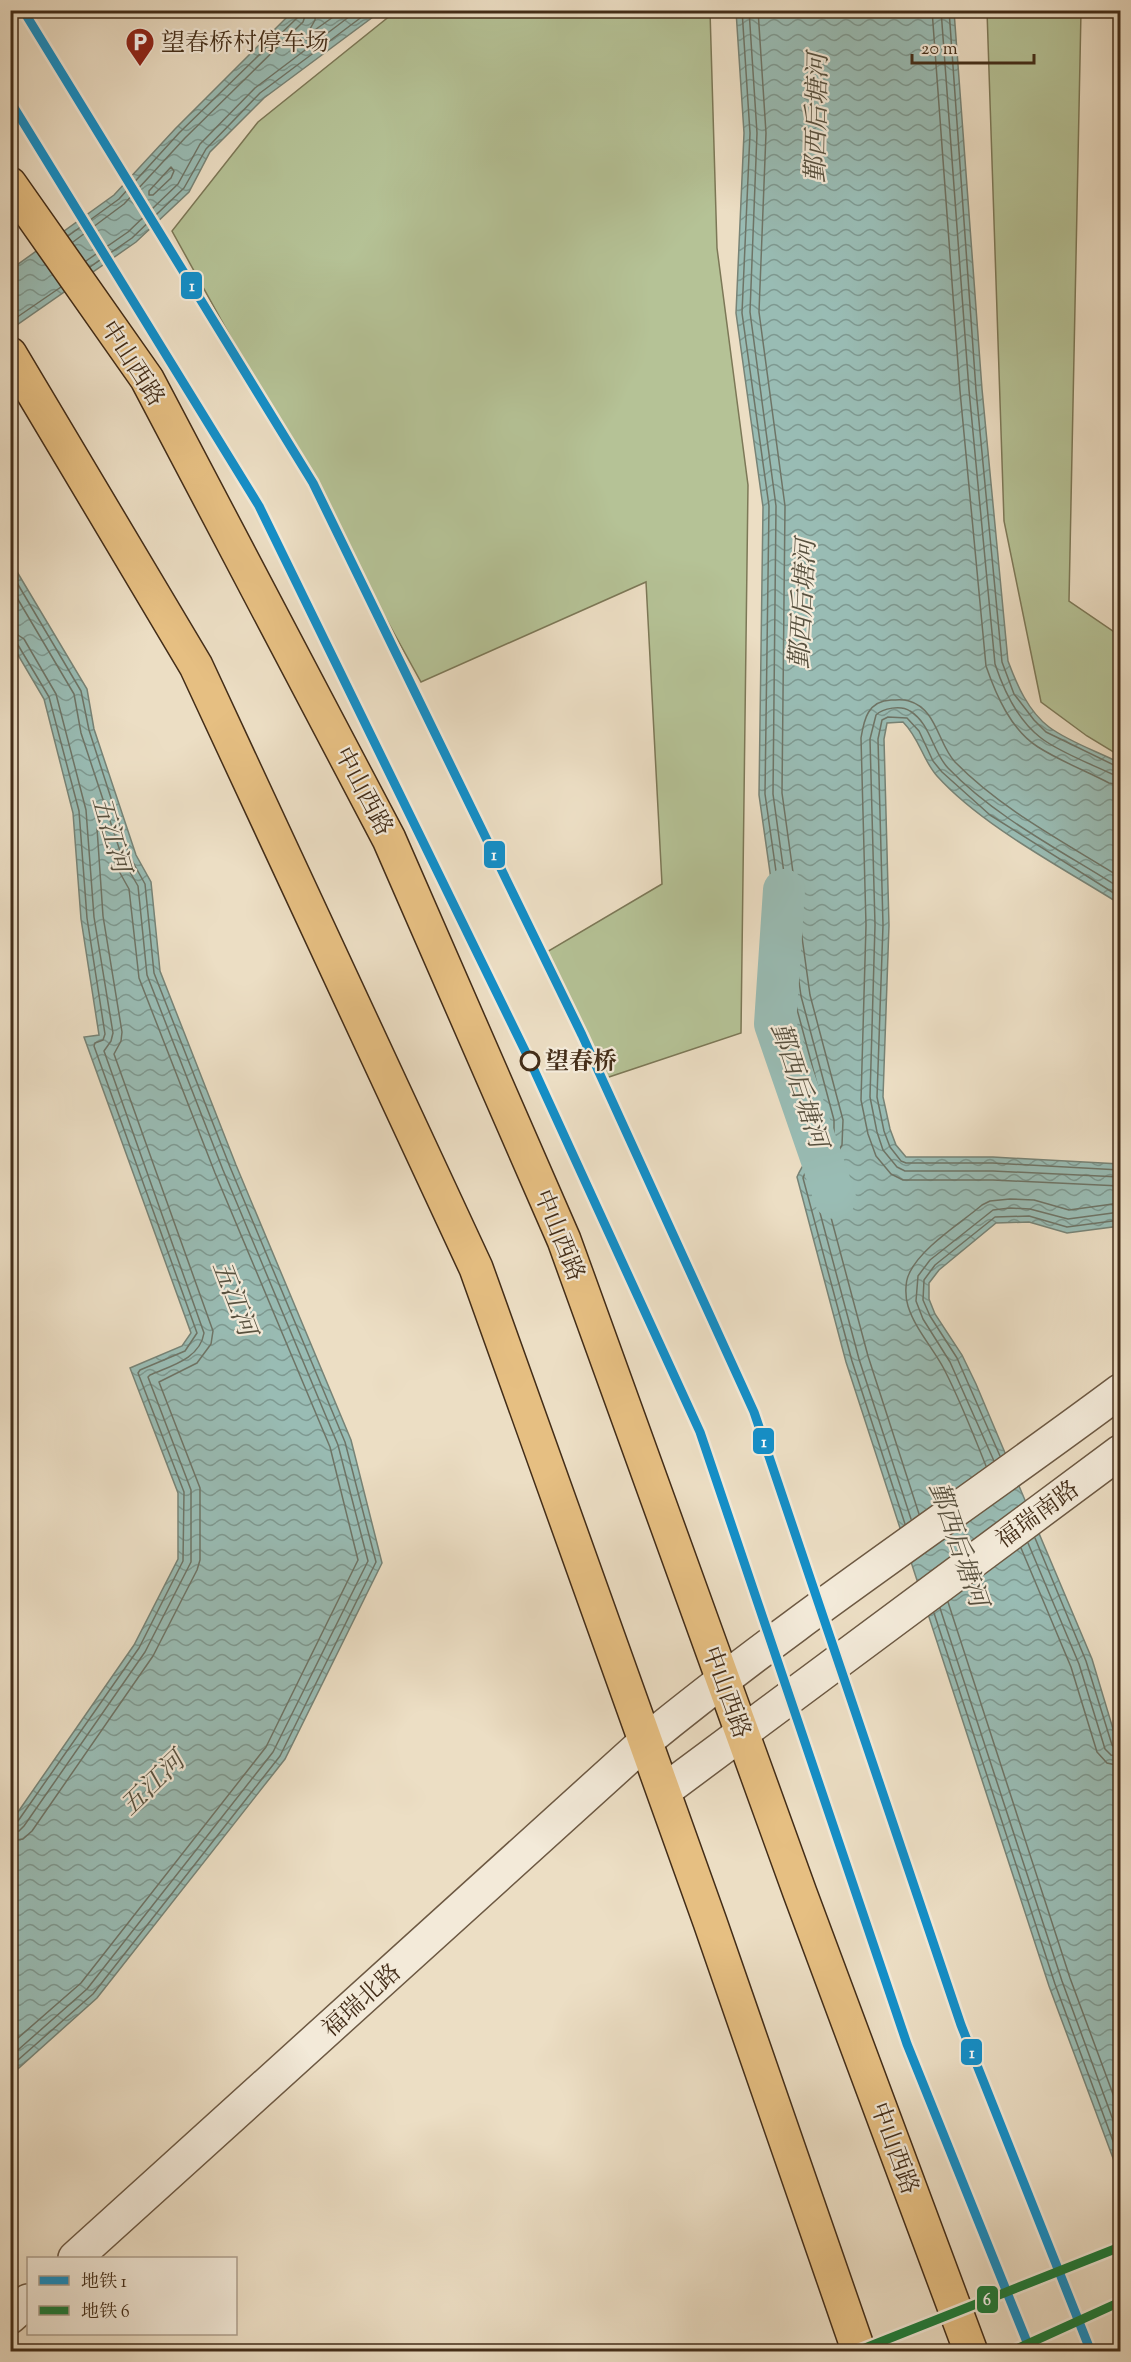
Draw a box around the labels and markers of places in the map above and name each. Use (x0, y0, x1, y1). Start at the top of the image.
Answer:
parking icon: 望春桥村停车场 (124, 26, 156, 68)
place label: 望春桥村停车场 (161, 27, 329, 61)
place label: 望春桥 (545, 1046, 617, 1080)
marker: 望春桥 (520, 1051, 540, 1071)

